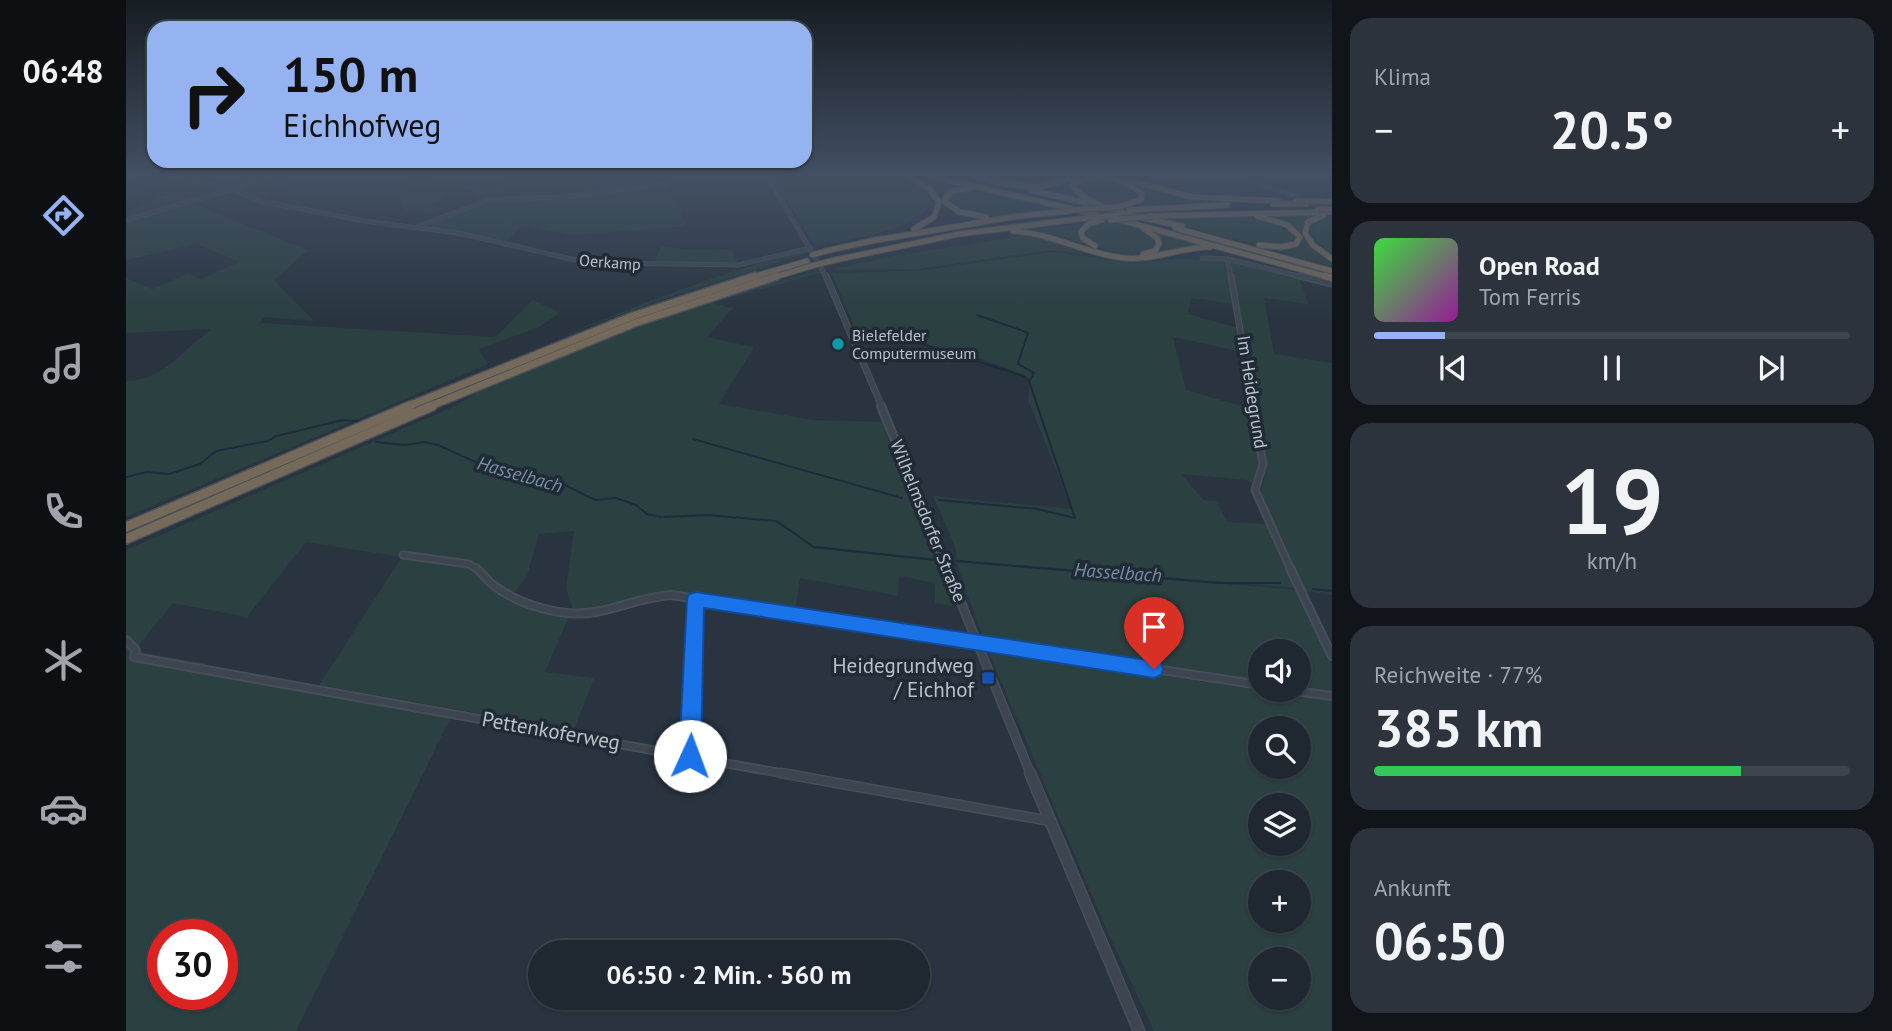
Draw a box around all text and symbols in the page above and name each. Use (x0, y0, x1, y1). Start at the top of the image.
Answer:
text: 150 m (283, 42, 418, 106)
icon: right (168, 49, 259, 140)
text: 06:48 (22, 50, 104, 92)
text: Klima (1374, 62, 1431, 91)
text: 20.5° (1550, 96, 1674, 163)
text: Eichhofweg (283, 104, 441, 146)
text: − (1374, 105, 1393, 154)
text: + (1831, 105, 1850, 154)
icon: directions (39, 191, 88, 240)
text: Open Road (1479, 249, 1600, 282)
street label: Oerkamp (578, 250, 642, 274)
text: Tom Ferris (1479, 282, 1581, 311)
place label: Bielefelder Computermuseum (852, 325, 976, 363)
street label: Im Heidegrund (1232, 334, 1273, 450)
marker: Bielefelder Computermuseum (830, 336, 846, 352)
icon: music (39, 339, 88, 388)
icon: previous (1434, 349, 1472, 387)
icon: pause (1593, 349, 1631, 387)
icon: next (1752, 349, 1790, 387)
street label: Wilhelmsdorfer Straße (885, 436, 972, 605)
text: 19 (1560, 441, 1664, 559)
water label: Hasselbach (475, 450, 565, 498)
icon: phone (39, 487, 88, 536)
text: km/h (1587, 546, 1637, 575)
water label: Hasselbach (1073, 557, 1163, 587)
pin (1124, 597, 1184, 669)
icon: arrive (1135, 608, 1173, 646)
icon: climate (39, 636, 88, 685)
map controls (1248, 639, 1311, 1010)
button: sound (1248, 639, 1311, 702)
place label: Heidegrundweg / Eichhof (832, 652, 975, 703)
text: Reichweite · 77% (1374, 660, 1542, 689)
marker: Heidegrundweg / Eichhof (980, 670, 996, 686)
text: 385 km (1374, 694, 1543, 761)
street label: Pettenkoferweg (480, 705, 622, 756)
button: search (1248, 716, 1311, 779)
position arrow (653, 719, 727, 793)
icon: car (39, 784, 88, 833)
button: layers (1248, 793, 1311, 856)
button: + (1248, 870, 1311, 933)
text: Ankunft (1374, 873, 1451, 902)
text: 06:50 (1374, 907, 1506, 974)
speed limit sign: 30 (147, 919, 238, 1010)
icon: filters (39, 932, 88, 981)
button: − (1248, 947, 1311, 1010)
text: 06:50 · 2 Min. · 560 m (606, 958, 852, 991)

